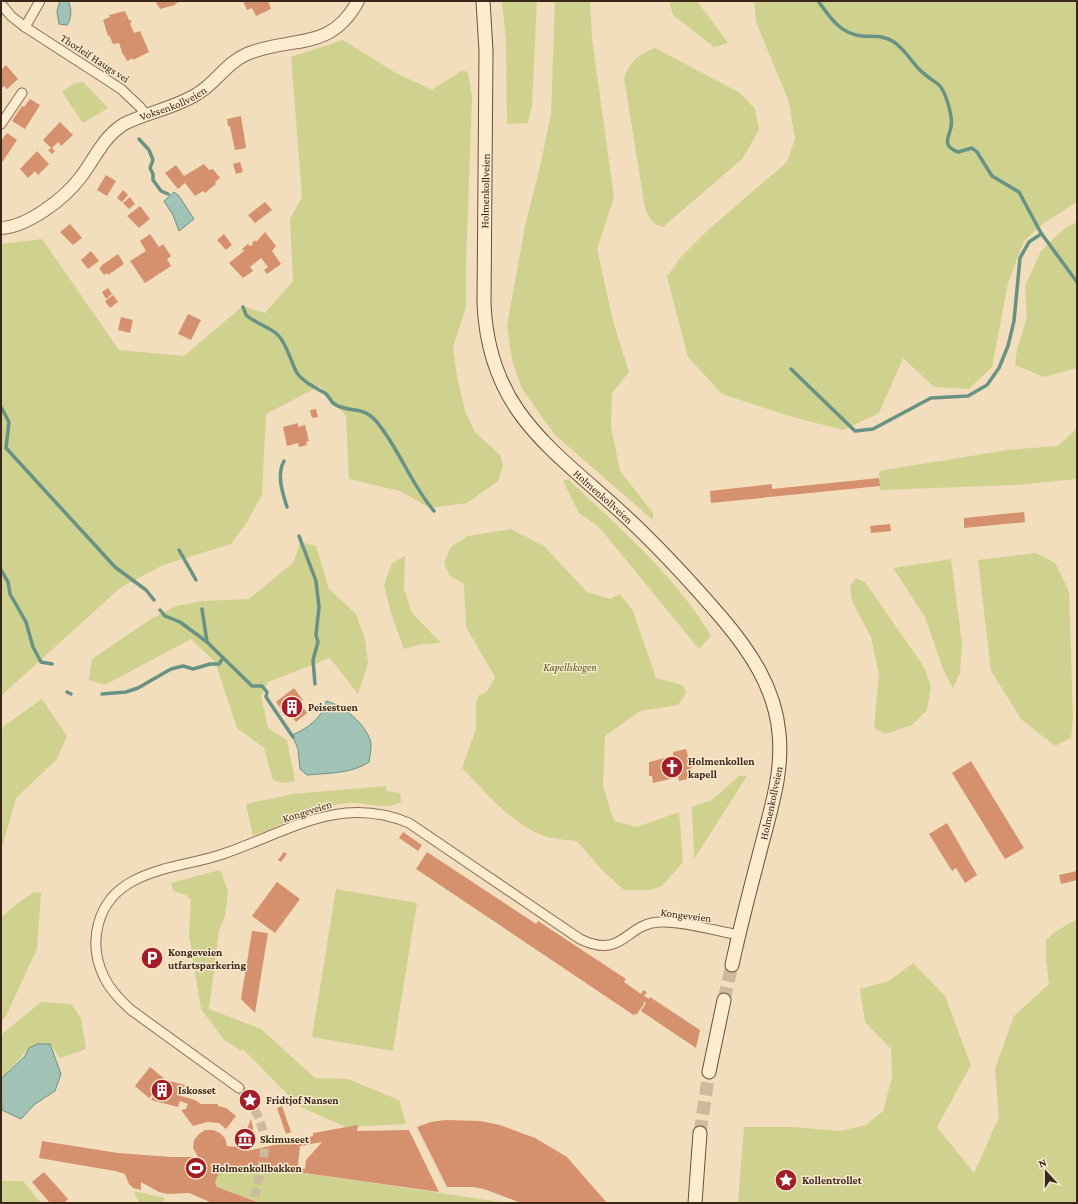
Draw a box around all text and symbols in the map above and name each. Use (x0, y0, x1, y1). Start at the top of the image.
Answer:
street label: Thorleif Haugs vei (58, 31, 132, 86)
street label: Voksenkollveien (138, 84, 209, 123)
street label: Holmenkollveien (478, 153, 492, 229)
street label: Holmenkollveien (571, 467, 636, 526)
park label: Kapellskogen (543, 661, 597, 674)
building icon: Peisestuen (279, 694, 305, 720)
place label: Peisestuen (308, 701, 359, 713)
church icon: Holmenkollen kapell (659, 754, 685, 780)
place label: Holmenkollen kapell (688, 755, 755, 780)
street label: Holmenkollveien (757, 765, 785, 841)
street label: Kongeveien (281, 797, 334, 826)
street label: Kongeveien (660, 906, 712, 925)
parking icon: Kongeveien utfartsparkering (139, 945, 165, 971)
place label: Kongeveien utfartsparkering (168, 946, 246, 971)
building icon: Iskosset (149, 1077, 175, 1103)
place label: Iskosset (178, 1084, 216, 1096)
place icon: Fridtjof Nansen (237, 1087, 263, 1113)
place label: Fridtjof Nansen (266, 1094, 339, 1107)
museum icon: Skimuseet (232, 1126, 258, 1152)
place label: Skimuseet (260, 1133, 309, 1145)
north arrow (1026, 1152, 1066, 1192)
sports icon: Holmenkollbakken (183, 1155, 209, 1181)
text: N (1037, 1156, 1049, 1170)
place label: Holmenkollbakken (212, 1162, 302, 1174)
place icon: Kollentrollet (773, 1167, 799, 1193)
place label: Kollentrollet (802, 1174, 862, 1186)

